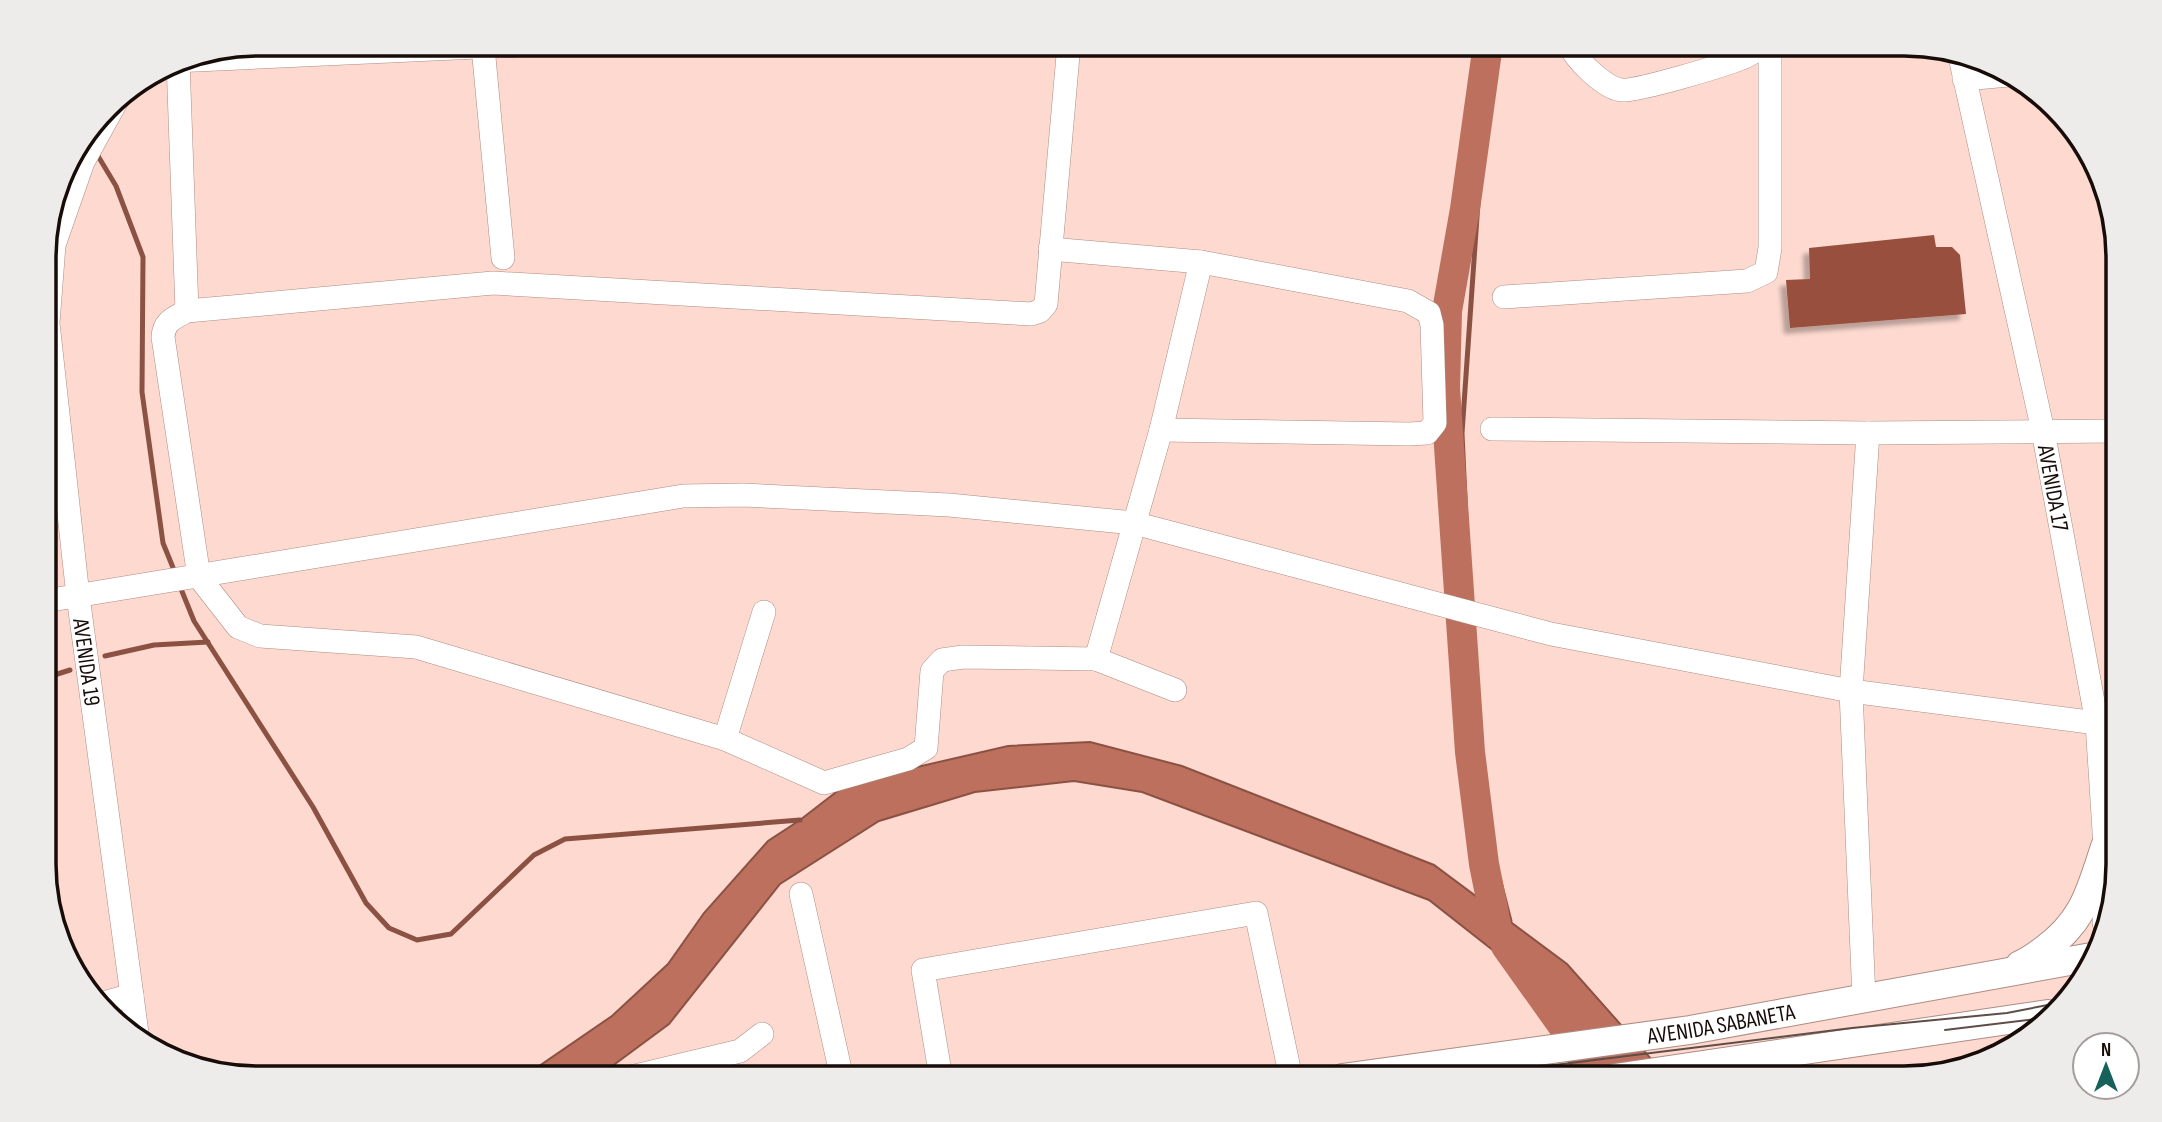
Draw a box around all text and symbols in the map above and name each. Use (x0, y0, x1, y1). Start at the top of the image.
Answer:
street label: AVENIDA 17 (2031, 442, 2074, 534)
street label: AVENIDA 19 (66, 616, 106, 708)
street label: AVENIDA SABANETA (1645, 998, 1797, 1051)
north arrow (2071, 1031, 2141, 1101)
text: N (2101, 1039, 2111, 1062)

